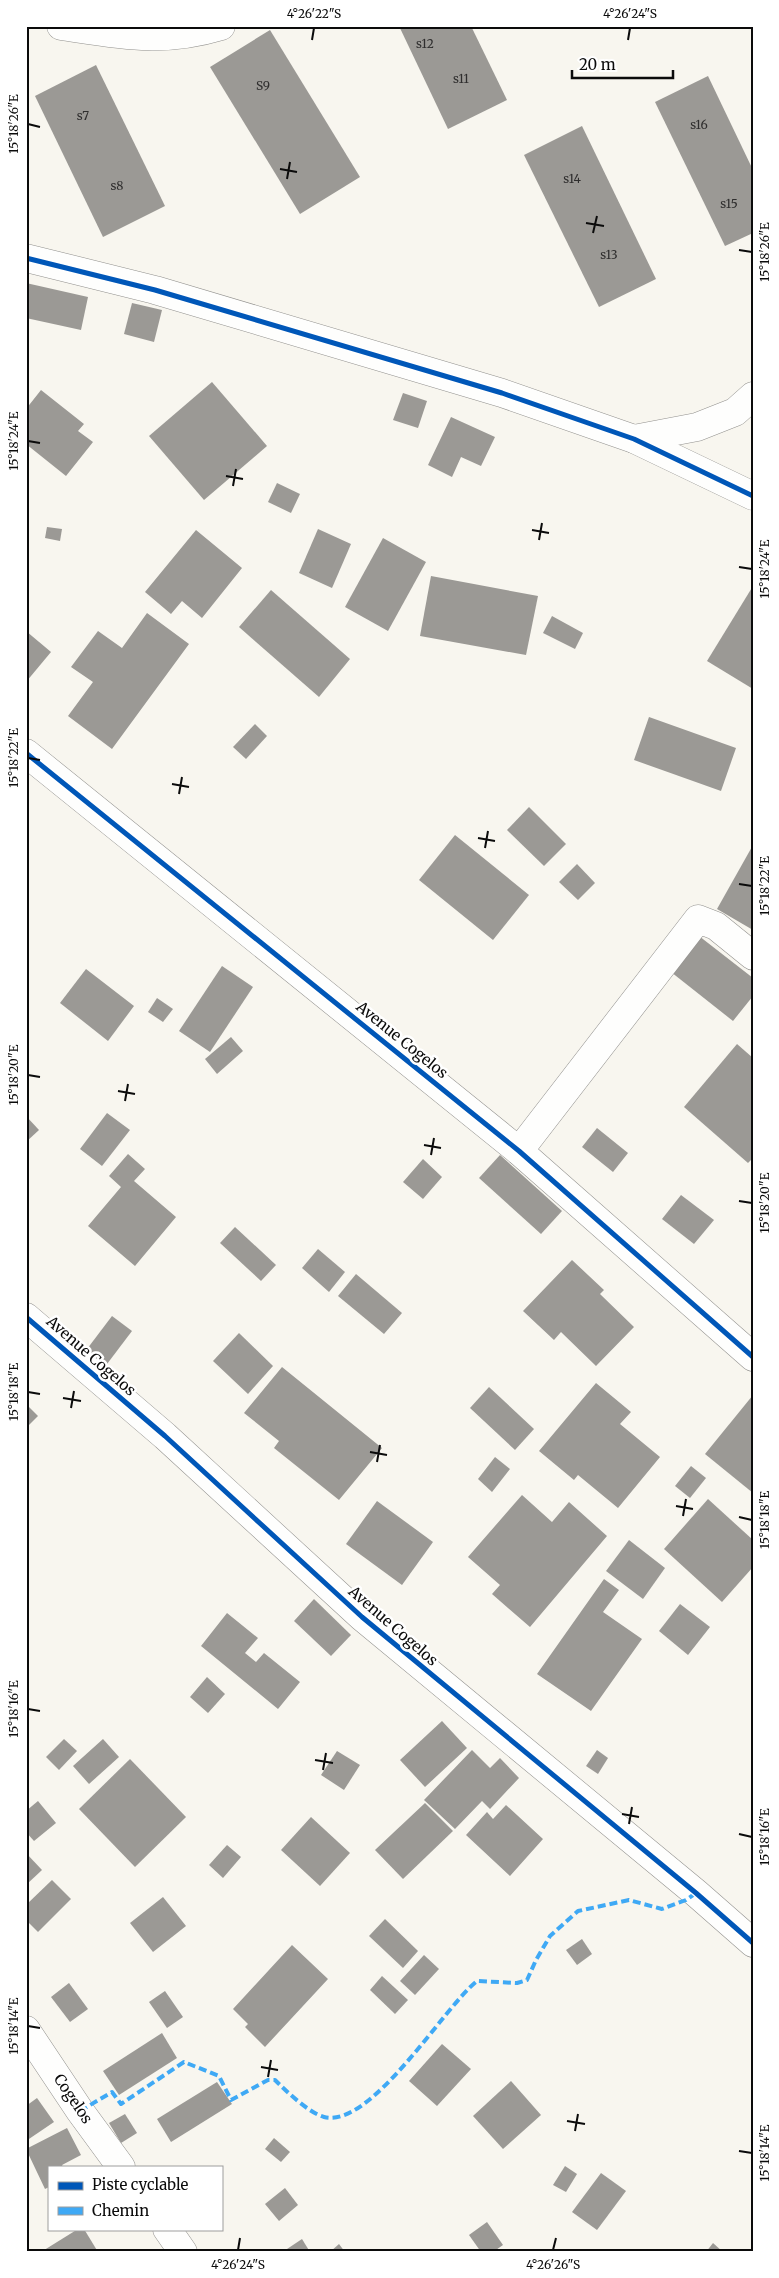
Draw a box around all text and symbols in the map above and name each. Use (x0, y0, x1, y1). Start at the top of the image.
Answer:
text: 4°26'22"S (287, 6, 341, 21)
text: 4°26'24"S (603, 6, 657, 21)
house number: s12 (416, 36, 434, 51)
scale bar (572, 48, 673, 80)
text: 20 m (579, 55, 616, 74)
house number: s11 (453, 71, 470, 86)
house number: S9 (256, 78, 270, 93)
text: 15°18'26"E (6, 94, 21, 154)
house number: s7 (77, 108, 89, 123)
house number: s16 (690, 117, 708, 132)
house number: s14 (563, 171, 581, 186)
house number: s8 (110, 178, 124, 193)
house number: s15 (720, 196, 738, 211)
text: 15°18'26"E (757, 222, 772, 282)
house number: s13 (600, 247, 618, 262)
text: 15°18'24"E (6, 411, 21, 470)
text: 15°18'24"E (757, 539, 772, 598)
text: 15°18'22"E (6, 728, 21, 788)
text: 15°18'22"E (757, 856, 772, 916)
street label: Avenue Cogelos (352, 996, 452, 1082)
text: 15°18'20"E (6, 1044, 21, 1105)
text: 15°18'20"E (757, 1172, 772, 1233)
street label: Avenue Cogelos (42, 1311, 140, 1400)
text: 15°18'18"E (6, 1363, 21, 1421)
text: 15°18'18"E (757, 1491, 772, 1549)
street label: Avenue Cogelos (344, 1581, 442, 1670)
text: 15°18'16"E (6, 1680, 21, 1738)
text: 15°18'16"E (757, 1808, 772, 1866)
text: 15°18'14"E (6, 1997, 21, 2054)
street label: Cogelos (50, 2070, 97, 2127)
text: 15°18'14"E (757, 2124, 772, 2181)
legend (48, 2166, 222, 2230)
text: Piste cyclable (92, 2175, 189, 2194)
text: Chemin (92, 2201, 149, 2220)
text: 4°26'24"S (211, 2257, 265, 2272)
text: 4°26'26"S (526, 2257, 580, 2272)

